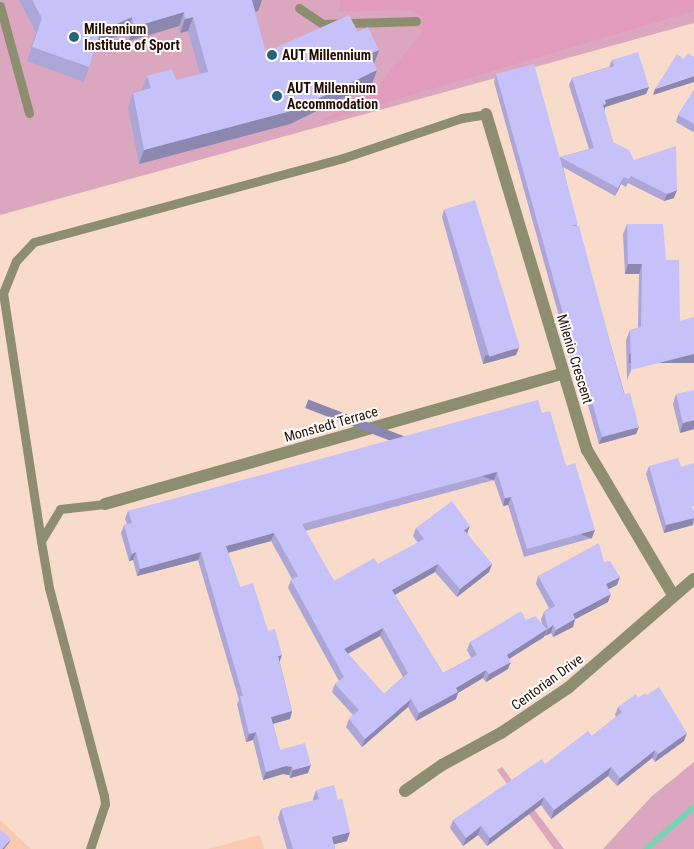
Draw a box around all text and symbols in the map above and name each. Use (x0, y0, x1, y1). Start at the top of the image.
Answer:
place label: Millennium Institute of Sport (84, 21, 180, 54)
marker: Millennium Institute of Sport (68, 31, 80, 43)
place label: AUT Millennium (282, 47, 372, 63)
marker: AUT Millennium (266, 49, 278, 61)
place label: AUT Millennium Accommodation (287, 80, 378, 112)
marker: AUT Millennium Accommodation (271, 90, 283, 102)
street label: Milenio Crescent (553, 312, 597, 406)
street label: Monstedt Terrace (282, 403, 380, 445)
street label: Centorian Drive (508, 650, 586, 714)

